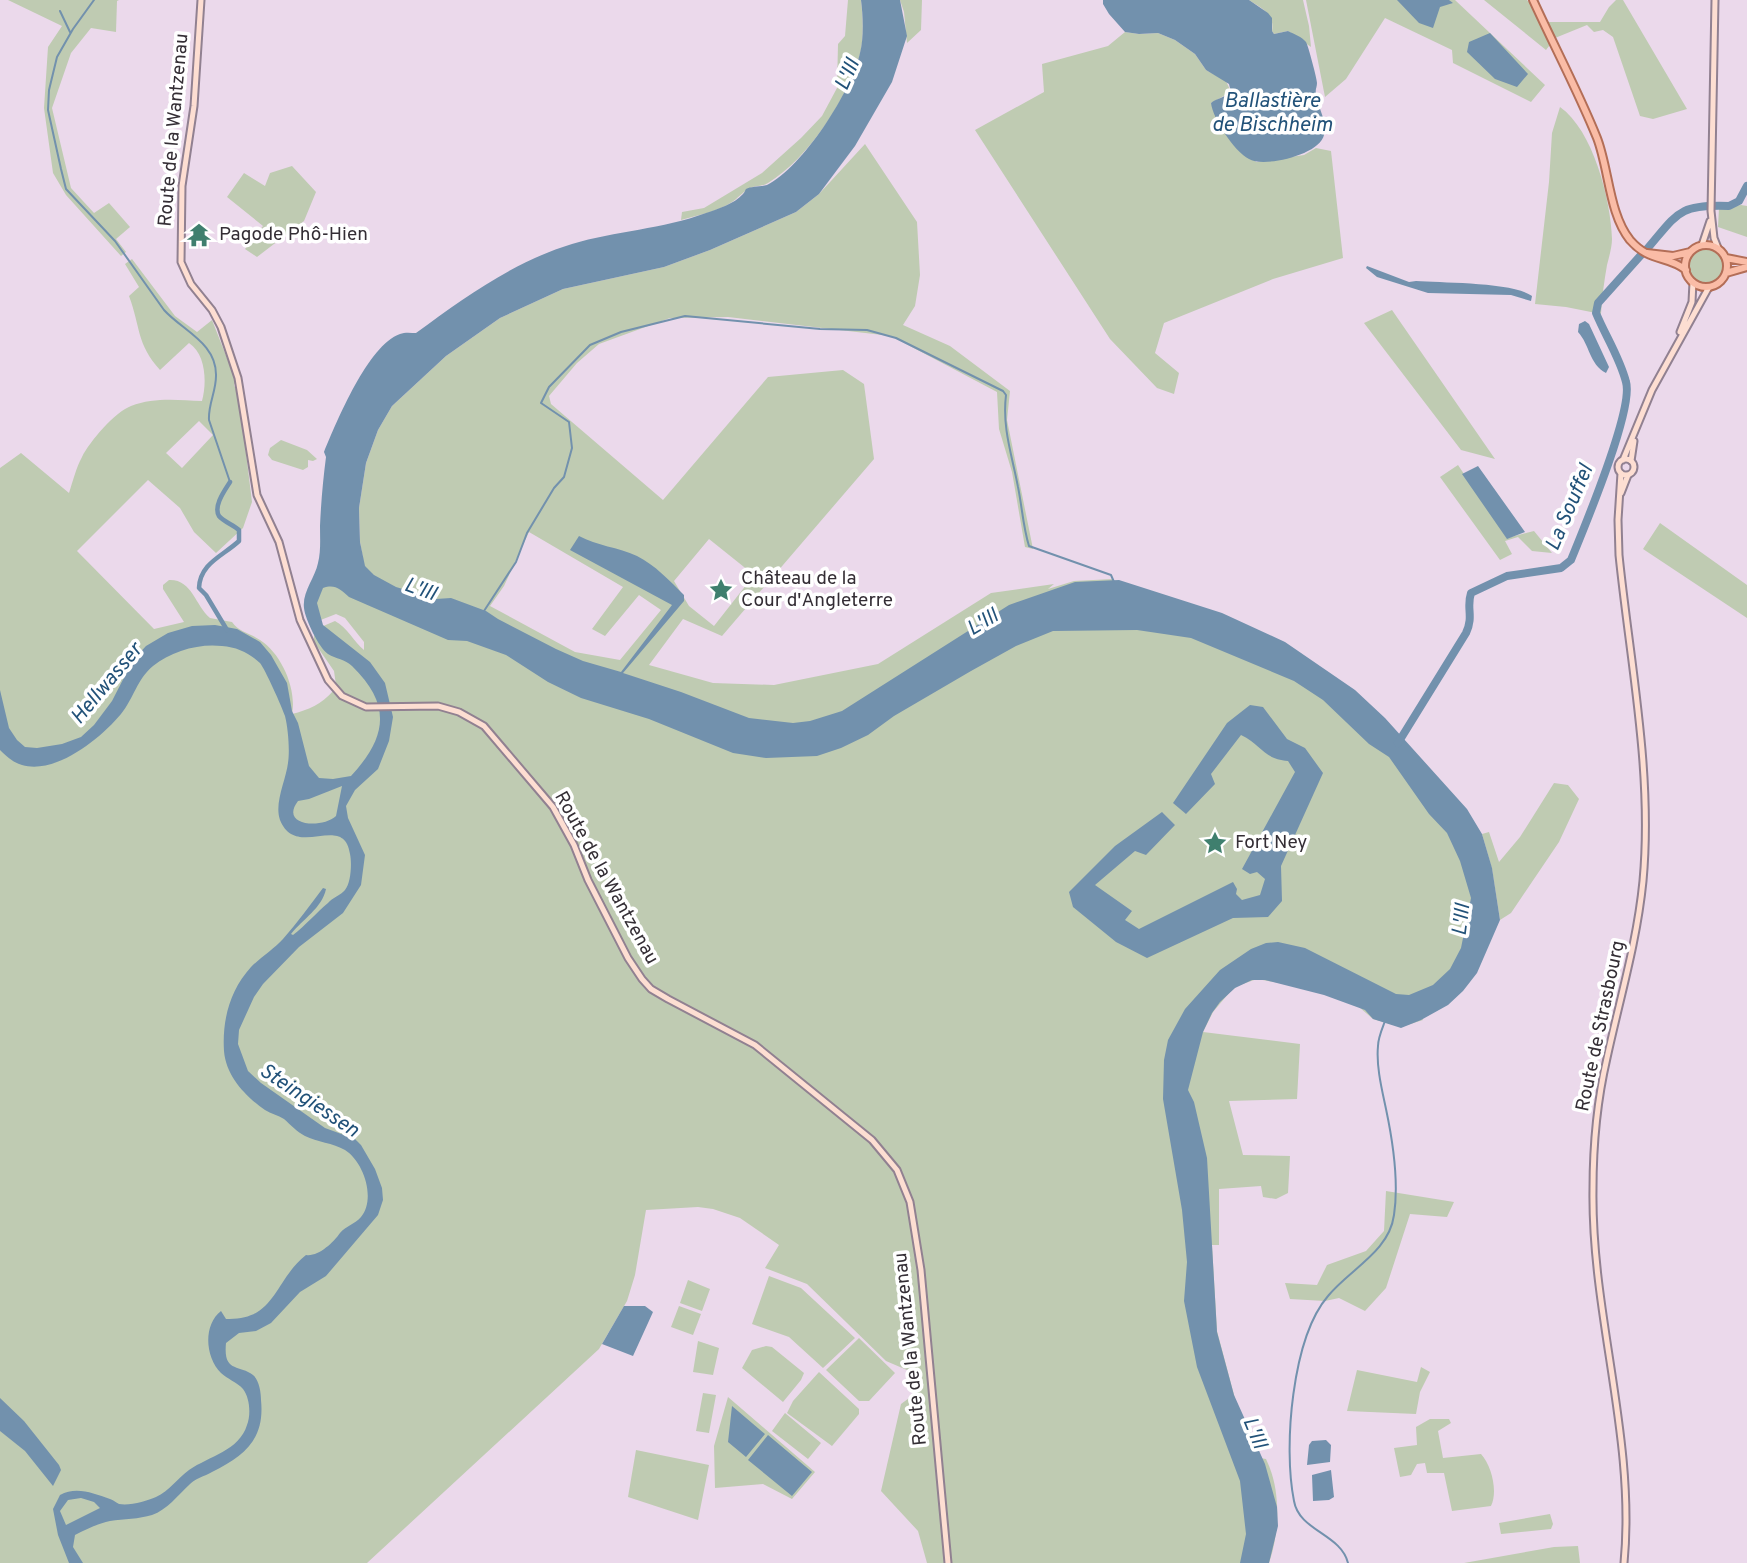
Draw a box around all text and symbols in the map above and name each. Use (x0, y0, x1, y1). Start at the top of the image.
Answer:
street label: Route de la Wantzenau (154, 32, 194, 228)
water label: L'Ill (829, 53, 868, 95)
water label: Ballastière de Bischheim (1212, 88, 1333, 139)
temple icon: Pagode Phô-Hien (185, 221, 213, 249)
place label: Pagode Phô-Hien (219, 223, 368, 247)
water label: La Souffel (1540, 459, 1601, 555)
place label: Château de la Cour d'Angleterre (741, 567, 893, 613)
water label: L'Ill (400, 572, 441, 609)
place icon: Château de la Cour d'Angleterre (707, 576, 735, 604)
water label: L'Ill (962, 602, 1005, 643)
water label: Hellwasser (65, 636, 150, 730)
street label: Route de la Wantzenau (548, 787, 664, 969)
place icon: Fort Ney (1201, 829, 1229, 857)
place label: Fort Ney (1235, 831, 1307, 855)
water label: L'Ill (1447, 901, 1478, 938)
street label: Route de Strasbourg (1571, 938, 1631, 1114)
water label: Steingiessen (254, 1058, 365, 1145)
street label: Route de la Wantzenau (889, 1251, 933, 1447)
water label: L'Ill (1235, 1413, 1273, 1454)

